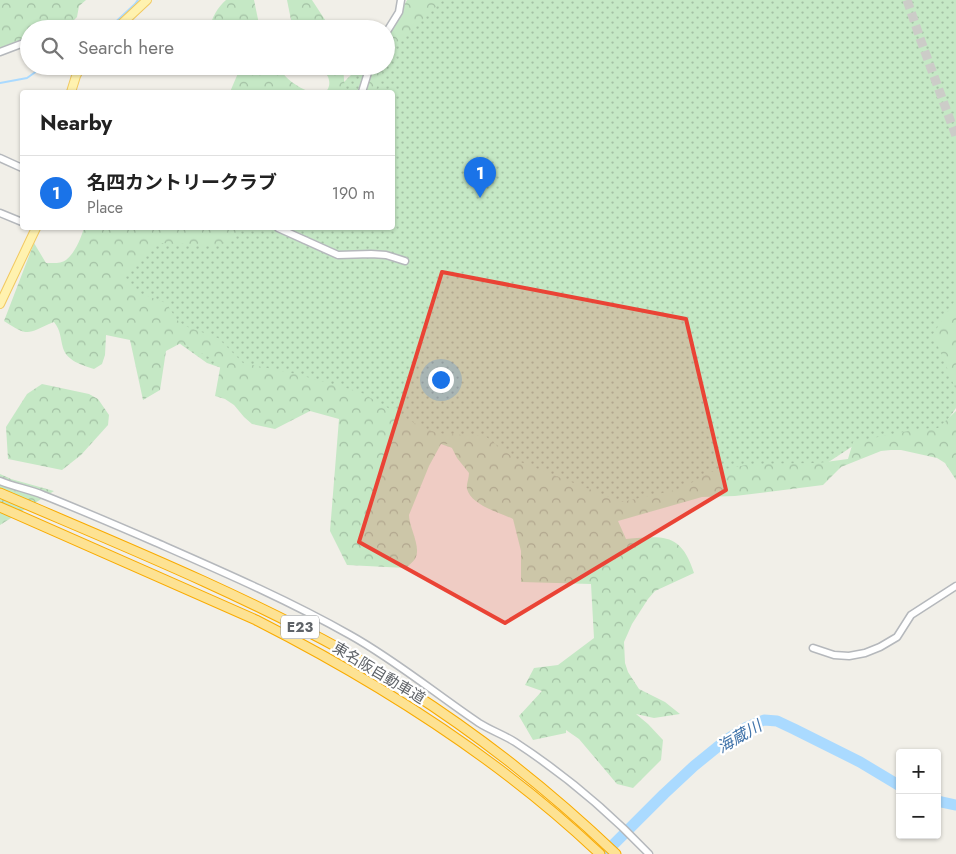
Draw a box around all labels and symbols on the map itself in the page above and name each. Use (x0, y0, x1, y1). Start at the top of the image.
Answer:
pin: 1 (464, 157, 496, 198)
your location (428, 367, 454, 393)
road number: E23 (281, 616, 319, 638)
street label: 東名阪自動車道 (328, 637, 430, 709)
water label: 海蔵川 (713, 713, 768, 758)

